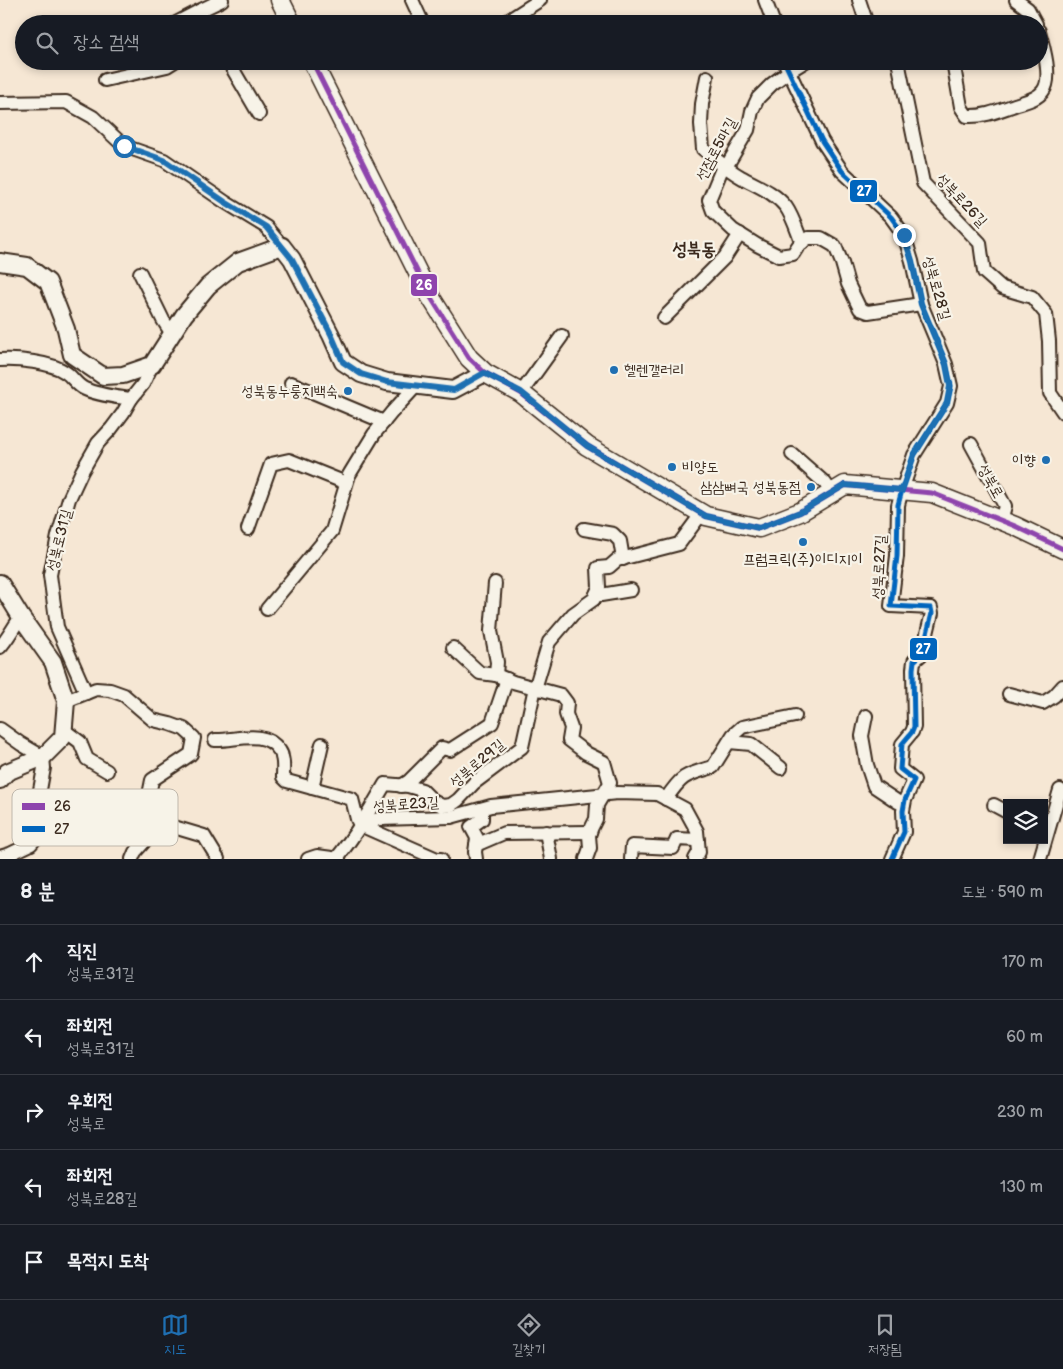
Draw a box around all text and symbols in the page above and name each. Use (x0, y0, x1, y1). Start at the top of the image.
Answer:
search box (15, 15, 1048, 70)
icon: search (33, 29, 61, 57)
text: 장소 검색 (73, 31, 139, 54)
street label: 선잠로5마길 (692, 114, 741, 184)
route start (113, 135, 136, 158)
street label: 성북로26길 (932, 170, 991, 231)
line badge: 27 (849, 179, 878, 203)
text: 27 (856, 183, 872, 200)
route end (893, 224, 916, 247)
district label: 성북동 (672, 239, 716, 260)
street label: 성북로28길 (918, 254, 955, 322)
line badge: 26 (410, 273, 438, 297)
text: 26 (416, 277, 432, 294)
place label: 헬렌갤러리 (624, 361, 684, 380)
marker: 헬렌갤러리 (608, 364, 620, 376)
place label: 성북동누룽지백숙 (241, 382, 338, 401)
marker: 성북동누룽지백숙 (342, 385, 354, 397)
place label: 이향 (1012, 451, 1036, 470)
marker: 이향 (1040, 454, 1052, 466)
place label: 비양도 (682, 458, 718, 477)
marker: 비양도 (666, 461, 678, 473)
street label: 성북로 (973, 461, 1008, 502)
place label: 삼삼뼈국 성북동점 (700, 478, 801, 497)
marker: 삼삼뼈국 성북동점 (805, 481, 817, 493)
street label: 성북로31길 (43, 507, 76, 573)
street label: 성북로27길 (868, 534, 891, 600)
marker: 프럼크릭(주)이디지이 (797, 536, 809, 548)
place label: 프럼크릭(주)이디지이 (743, 550, 863, 569)
line badge: 27 (909, 637, 938, 661)
text: 27 (915, 641, 931, 658)
street label: 성북로29길 (446, 735, 509, 792)
legend (12, 789, 178, 846)
street label: 성북로23길 (372, 793, 440, 816)
text: 26 (54, 798, 71, 815)
map controls (1003, 799, 1048, 844)
button: layers (1003, 799, 1048, 844)
text: 27 (54, 821, 69, 838)
text: 8 분 (20, 879, 55, 904)
text: 도보 · 590 m (961, 883, 1043, 902)
text: 직진 (67, 940, 98, 963)
icon: ahead (20, 948, 48, 976)
text: 170 m (1002, 953, 1043, 972)
text: 성북로31길 (67, 965, 135, 984)
text: 좌회전 (67, 1015, 113, 1038)
icon: left (20, 1023, 48, 1051)
text: 60 m (1006, 1028, 1043, 1047)
text: 성북로31길 (67, 1040, 135, 1059)
text: 우회전 (67, 1090, 113, 1113)
icon: right (20, 1098, 48, 1126)
text: 230 m (997, 1103, 1043, 1122)
text: 성북로 (67, 1115, 106, 1134)
text: 좌회전 (67, 1165, 113, 1188)
icon: left (20, 1173, 48, 1201)
text: 130 m (1000, 1178, 1043, 1197)
text: 성북로28길 (67, 1190, 137, 1209)
icon: arrive (20, 1248, 48, 1276)
text: 목적지 도착 (67, 1250, 149, 1273)
tab: 지도 (161, 1311, 189, 1359)
tab: 길찾기 (512, 1311, 546, 1359)
tab: 저장됨 (868, 1311, 902, 1359)

